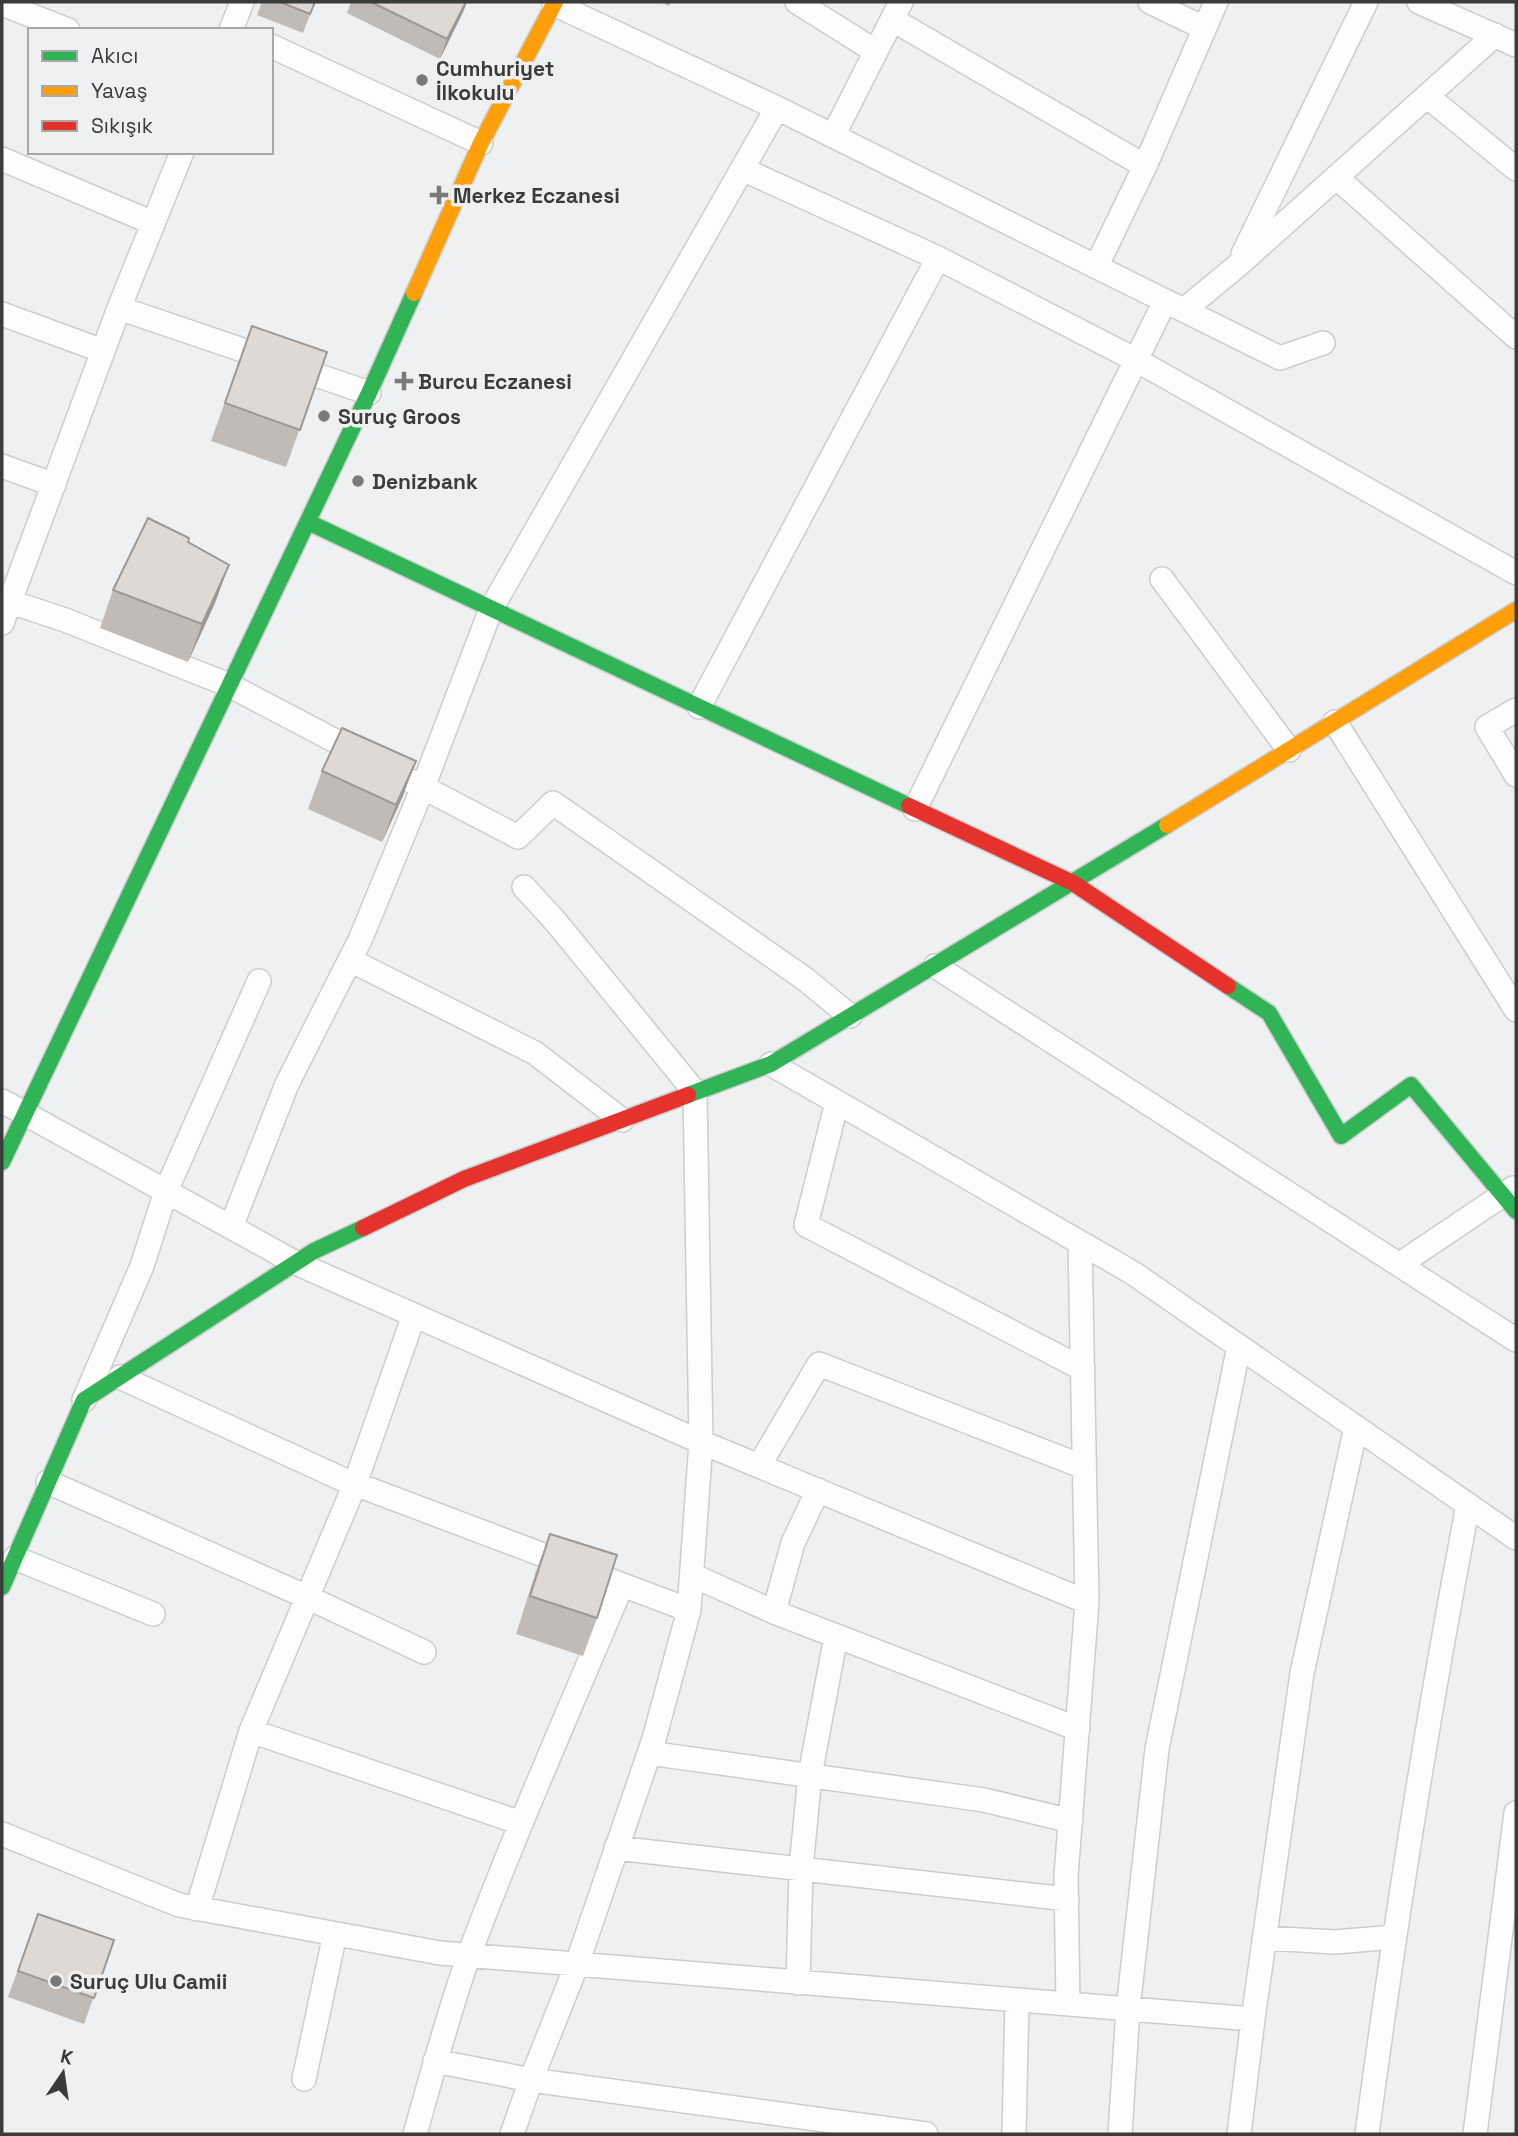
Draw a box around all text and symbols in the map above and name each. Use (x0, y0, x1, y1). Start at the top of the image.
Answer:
legend (28, 28, 273, 154)
text: Akıcı (91, 42, 138, 69)
place label: Cumhuriyet İlkokulu (436, 55, 554, 106)
marker: Cumhuriyet İlkokulu (414, 72, 430, 88)
text: Yavaş (91, 77, 148, 104)
text: Sıkışık (91, 112, 153, 139)
place label: Merkez Eczanesi (453, 182, 620, 209)
marker: Merkez Eczanesi (431, 187, 447, 203)
place label: Burcu Eczanesi (418, 368, 572, 395)
marker: Burcu Eczanesi (396, 373, 412, 389)
place label: Suruç Groos (338, 403, 461, 430)
marker: Suruç Groos (316, 408, 332, 424)
place label: Denizbank (372, 468, 478, 495)
marker: Denizbank (350, 473, 366, 489)
place label: Suruç Ulu Camii (70, 1968, 227, 1995)
marker: Suruç Ulu Camii (48, 1973, 64, 1989)
north arrow (28, 2038, 98, 2108)
text: K (58, 2043, 75, 2070)

